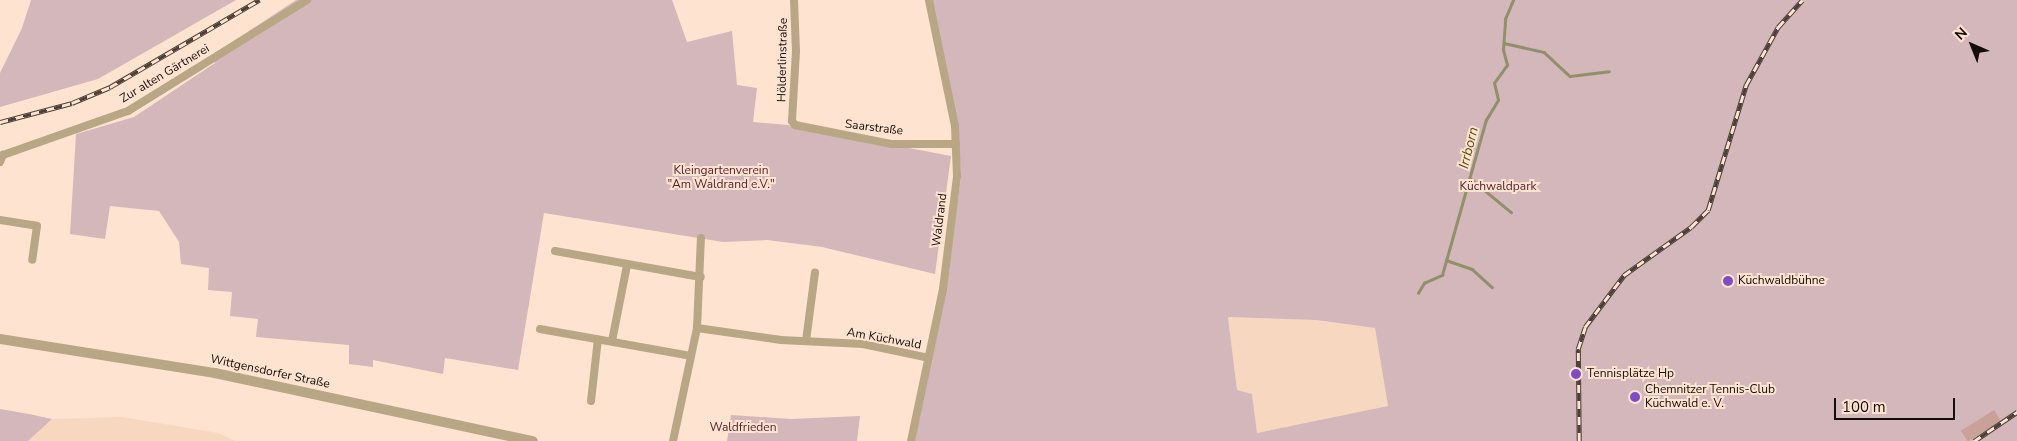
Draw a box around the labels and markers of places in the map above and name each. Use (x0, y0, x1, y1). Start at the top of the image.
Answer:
place label: Küchwaldbühne (1738, 274, 1825, 288)
marker: Küchwaldbühne (1722, 275, 1734, 287)
marker: Tennisplätze Hp (1569, 367, 1583, 381)
place label: Tennisplätze Hp (1587, 367, 1674, 381)
place label: Chemnitzer Tennis-Club Küchwald e. V. (1645, 383, 1775, 411)
marker: Chemnitzer Tennis-Club Küchwald e. V. (1629, 391, 1641, 403)

